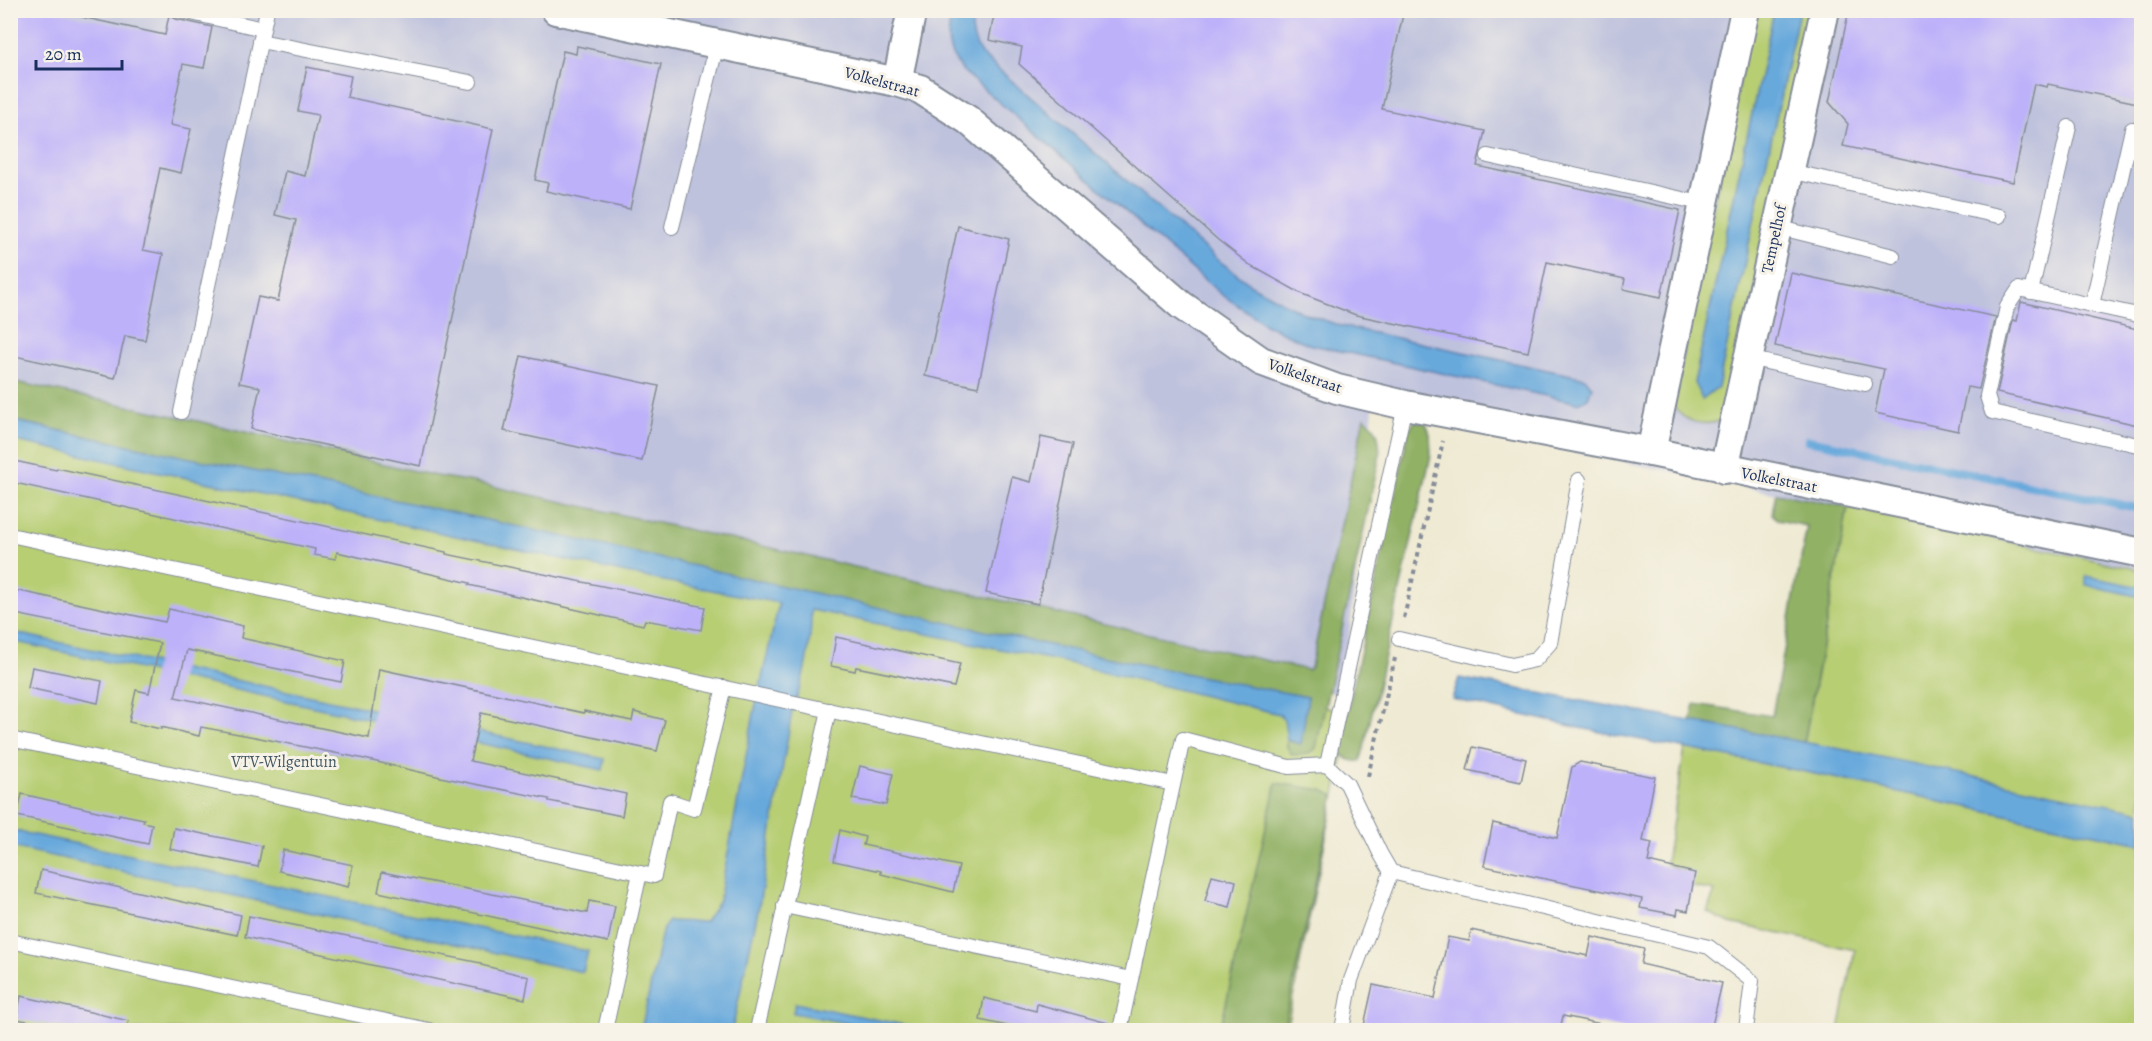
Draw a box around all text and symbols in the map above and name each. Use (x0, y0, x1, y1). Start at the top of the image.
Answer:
scale bar (36, 33, 122, 71)
text: 20 m (45, 42, 82, 66)
street label: Volkelstraat (841, 61, 922, 103)
street label: Tempelhof (1756, 200, 1793, 275)
street label: Volkelstraat (1264, 353, 1345, 399)
street label: Volkelstraat (1738, 462, 1819, 498)
park label: VTV-Wilgentuin (230, 751, 337, 773)

